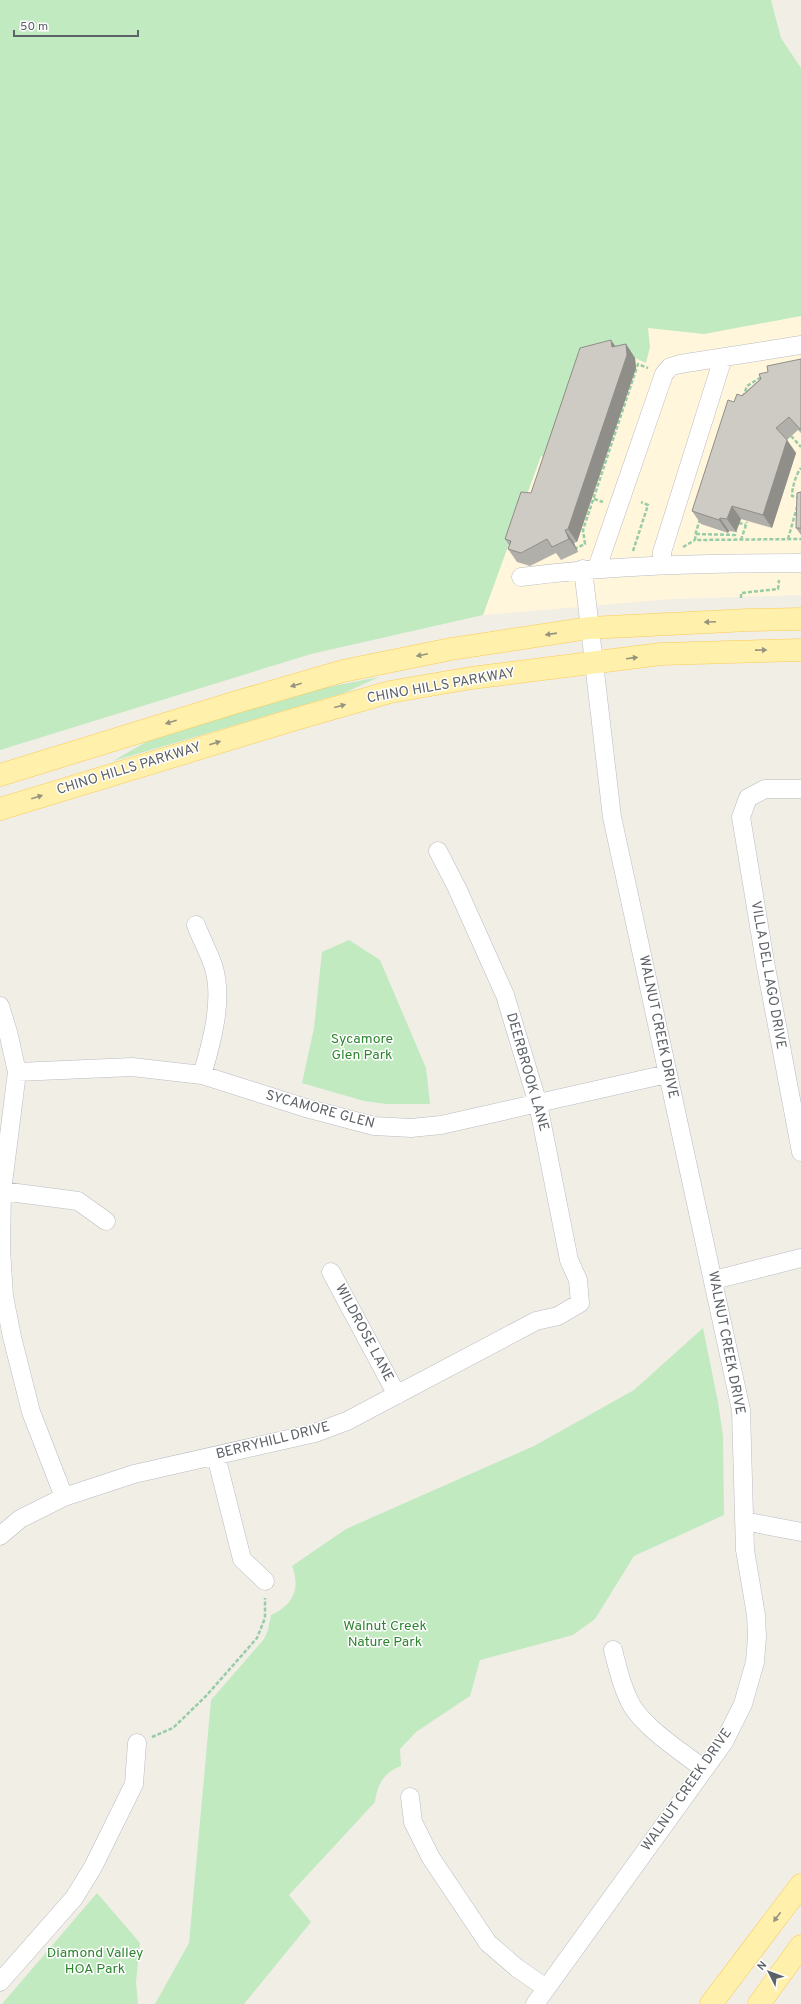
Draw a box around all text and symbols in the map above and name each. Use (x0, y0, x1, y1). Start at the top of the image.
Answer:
scale bar (14, 12, 138, 38)
text: 50 m (20, 19, 48, 35)
one-way arrow (704, 618, 716, 625)
one-way arrow (544, 631, 557, 637)
one-way arrow (755, 647, 768, 653)
one-way arrow (416, 652, 428, 658)
one-way arrow (626, 654, 638, 661)
street label: CHINO HILLS PARKWAY (366, 665, 516, 707)
one-way arrow (290, 682, 302, 688)
one-way arrow (334, 703, 346, 709)
one-way arrow (165, 719, 177, 725)
street label: CHINO HILLS PARKWAY (55, 739, 203, 799)
one-way arrow (209, 740, 221, 746)
one-way arrow (32, 794, 44, 800)
street label: VILLA DEL LAGO DRIVE (747, 900, 789, 1050)
street label: WALNUT CREEK DRIVE (635, 954, 681, 1100)
street label: DEERBROOK LANE (502, 1011, 552, 1133)
park label: Sycamore Glen Park (331, 1031, 393, 1064)
street label: SYCAMORE GLEN (264, 1087, 376, 1133)
street label: WALNUT CREEK DRIVE (704, 1270, 748, 1416)
street label: WILDROSE LANE (331, 1281, 397, 1385)
street label: BERRYHILL DRIVE (214, 1419, 332, 1463)
park label: Walnut Creek Nature Park (343, 1618, 427, 1651)
street label: WALNUT CREEK DRIVE (638, 1725, 736, 1855)
one-way arrow (773, 1911, 782, 1922)
park label: Diamond Valley HOA Park (47, 1945, 143, 1978)
north arrow (749, 1952, 789, 1992)
text: N (754, 1958, 770, 1974)

